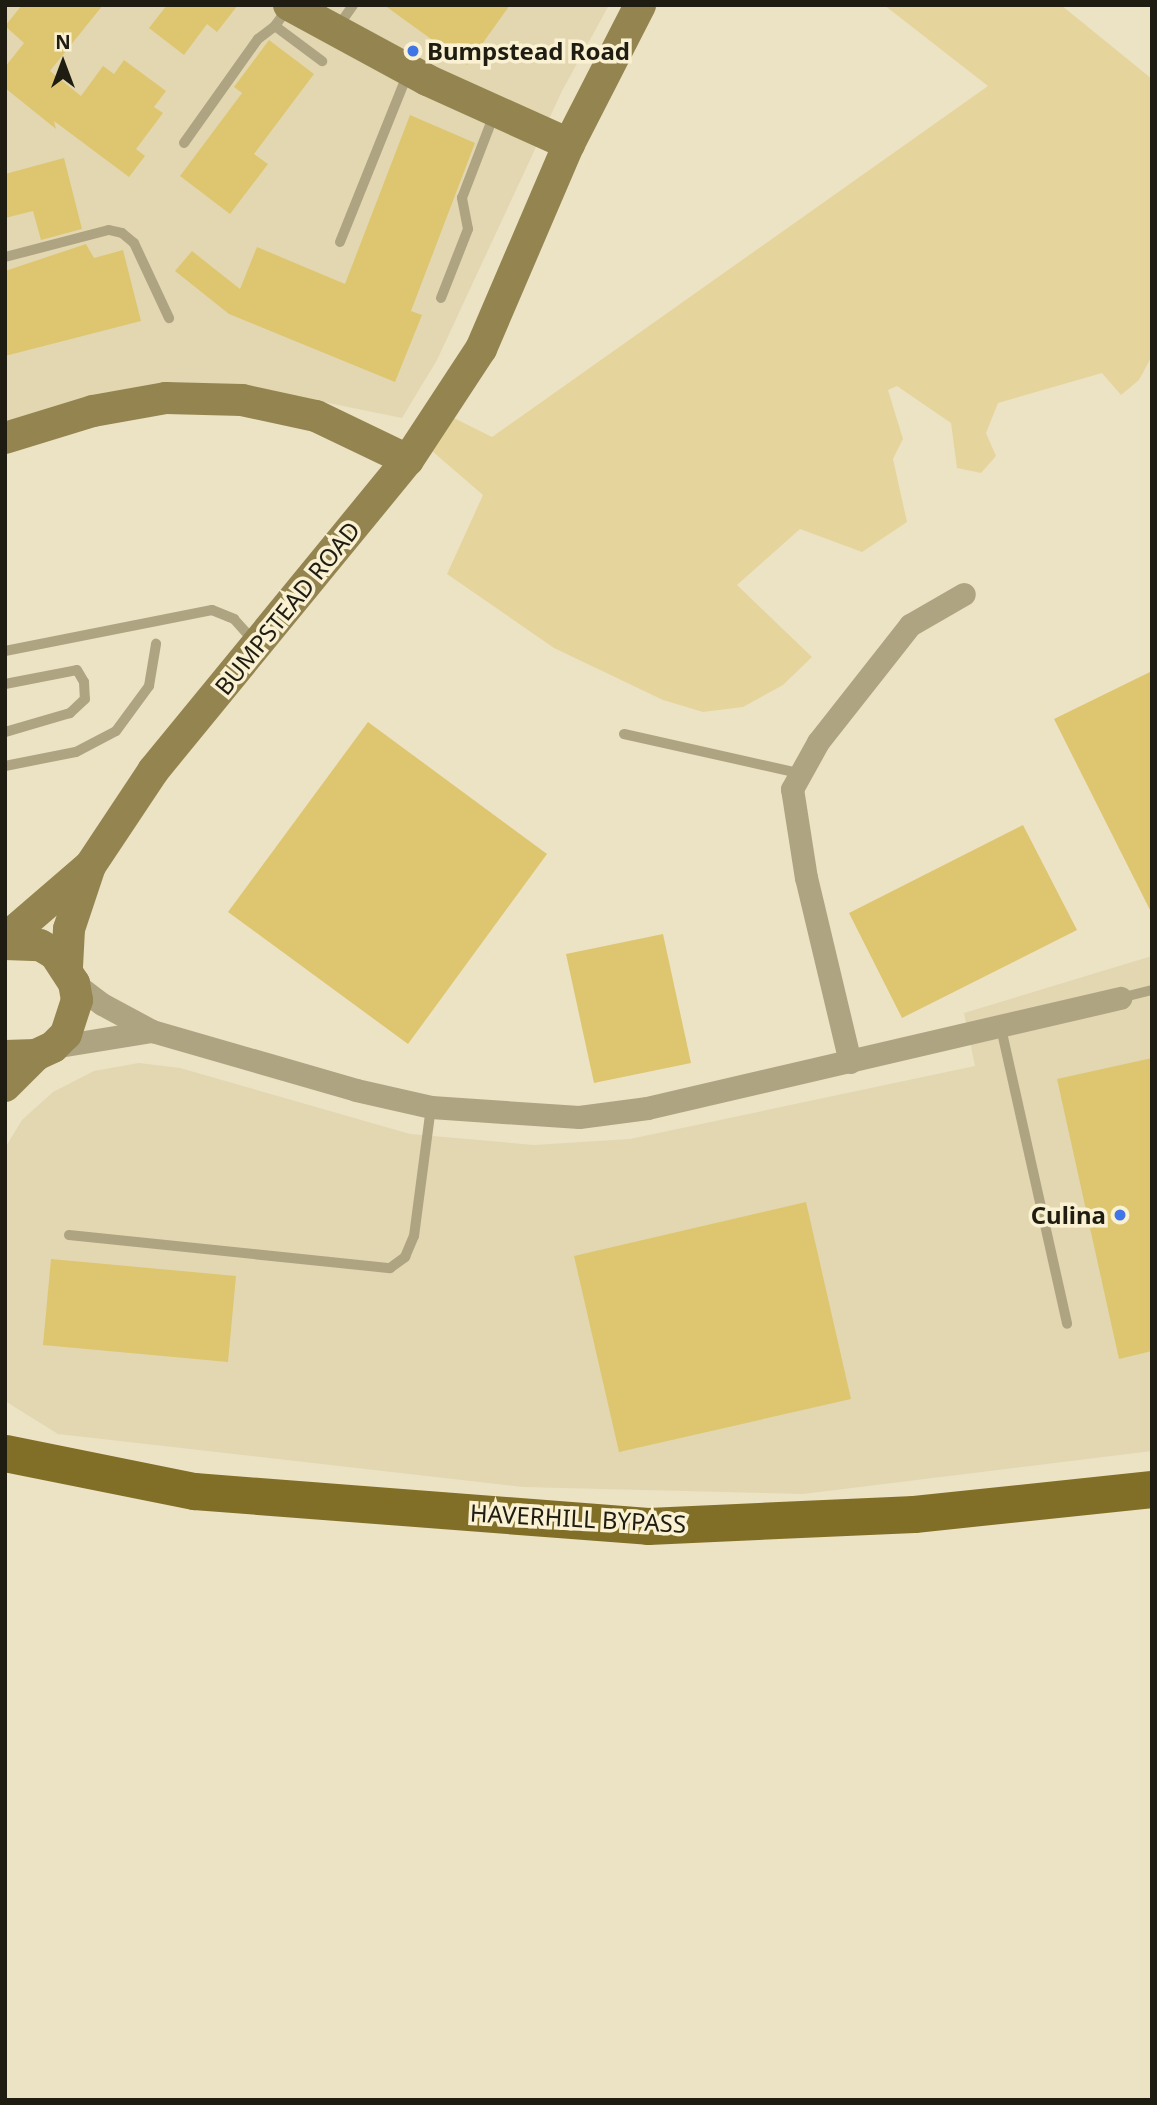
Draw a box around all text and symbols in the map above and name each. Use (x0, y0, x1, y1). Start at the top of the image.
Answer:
north arrow (28, 28, 98, 98)
text: N (55, 29, 71, 55)
place label: Bumpstead Road (427, 37, 630, 65)
marker: Bumpstead Road (405, 43, 421, 59)
street label: BUMPSTEAD ROAD (208, 516, 366, 700)
place label: Culina (1031, 1201, 1106, 1229)
marker: Culina (1112, 1207, 1128, 1223)
street label: HAVERHILL BYPASS (469, 1498, 687, 1538)

